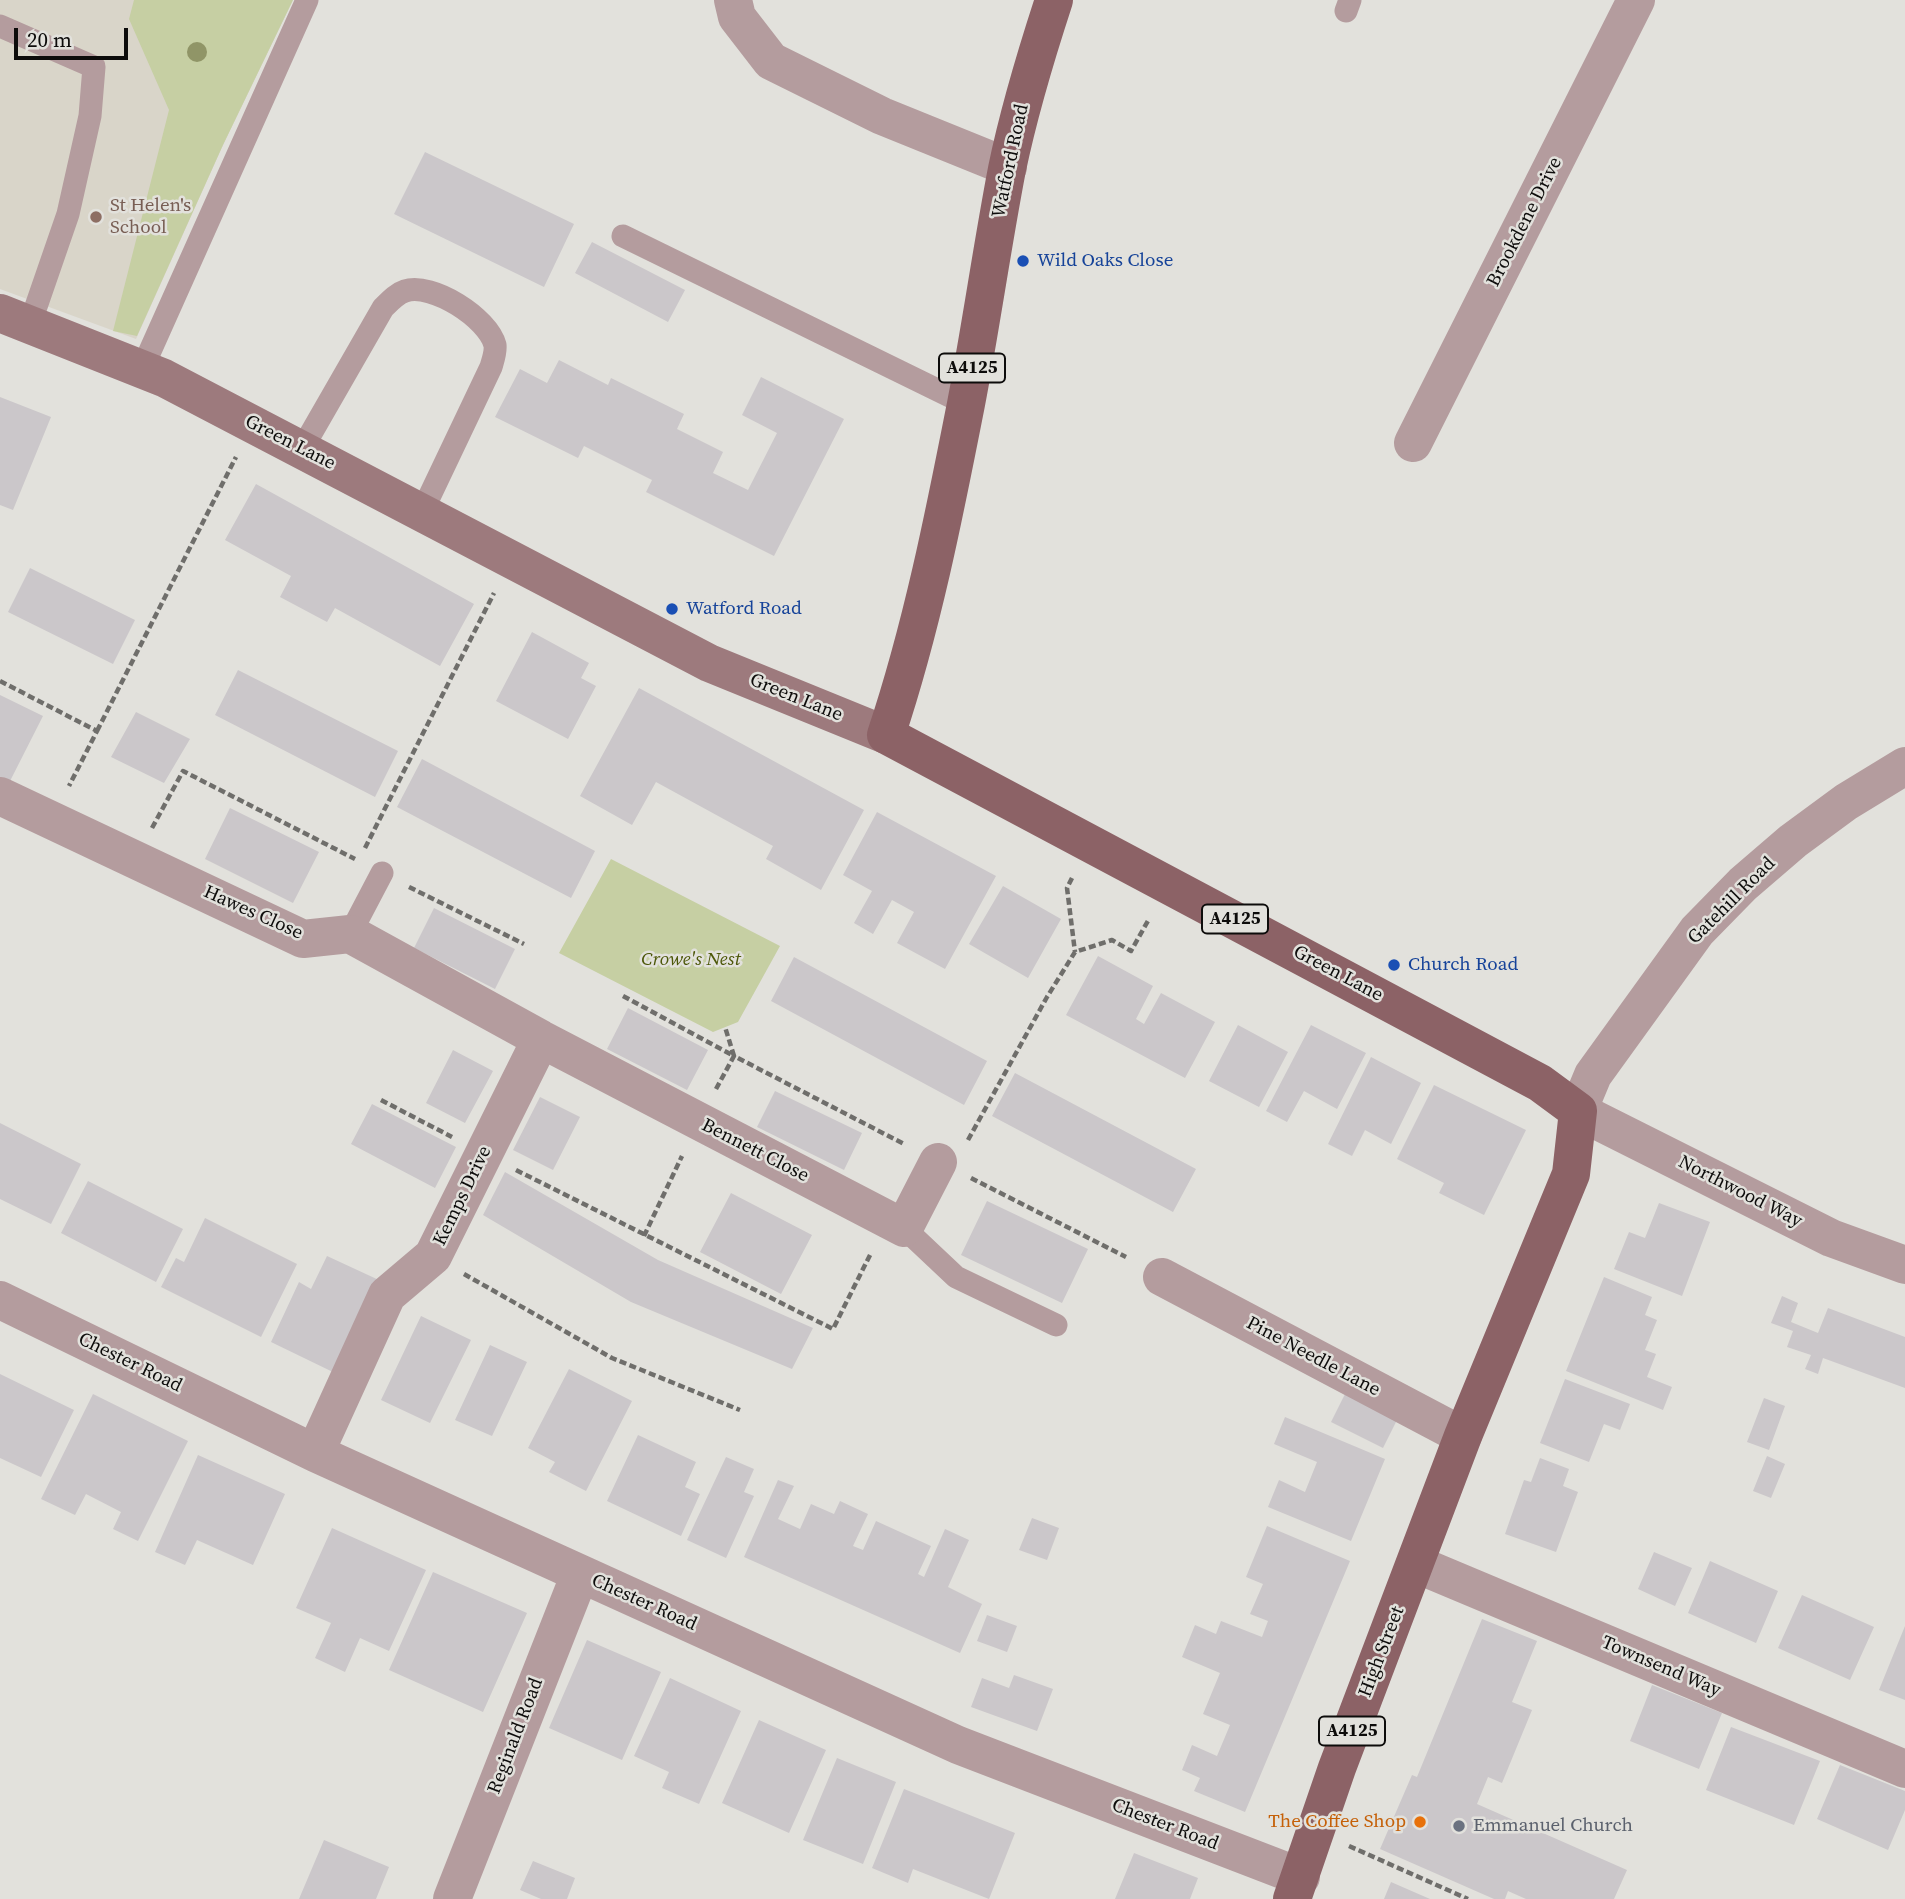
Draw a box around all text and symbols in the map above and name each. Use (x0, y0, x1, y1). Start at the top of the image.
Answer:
scale bar (18, 14, 131, 58)
text: 20 m (27, 25, 72, 54)
street label: Watford Road (988, 102, 1034, 220)
street label: Brookdene Drive (1483, 153, 1567, 291)
place label: St Helen's School (110, 195, 191, 239)
marker: St Helen's School (88, 209, 104, 225)
place label: Wild Oaks Close (1037, 250, 1173, 272)
marker: Wild Oaks Close (1015, 253, 1031, 269)
road number: A4125 (939, 354, 1005, 382)
street label: Green Lane (241, 411, 339, 475)
place label: Watford Road (686, 598, 802, 620)
marker: Watford Road (664, 601, 680, 617)
street label: Green Lane (746, 669, 846, 727)
street label: Gatehill Road (1684, 853, 1780, 949)
street label: Hawes Close (200, 881, 306, 945)
road number: A4125 (1202, 904, 1268, 934)
street label: Green Lane (1289, 941, 1387, 1007)
park label: Crowe's Nest (641, 949, 741, 971)
place label: Church Road (1408, 954, 1518, 976)
marker: Church Road (1386, 957, 1402, 973)
street label: Bennett Close (698, 1114, 812, 1188)
street label: Kemps Drive (429, 1142, 497, 1250)
street label: Northwood Way (1674, 1151, 1806, 1233)
street label: Pine Needle Lane (1242, 1312, 1384, 1402)
street label: Chester Road (74, 1328, 186, 1398)
street label: Chester Road (588, 1570, 700, 1636)
street label: High Street (1354, 1603, 1410, 1701)
street label: Townsend Way (1598, 1632, 1724, 1702)
street label: Reginald Road (483, 1675, 549, 1797)
road number: A4125 (1319, 1716, 1385, 1746)
street label: Chester Road (1108, 1794, 1222, 1856)
place label: The Coffee Shop (1268, 1811, 1406, 1833)
marker: The Coffee Shop (1412, 1814, 1428, 1830)
place label: Emmanuel Church (1473, 1815, 1633, 1837)
marker: Emmanuel Church (1451, 1818, 1467, 1834)

